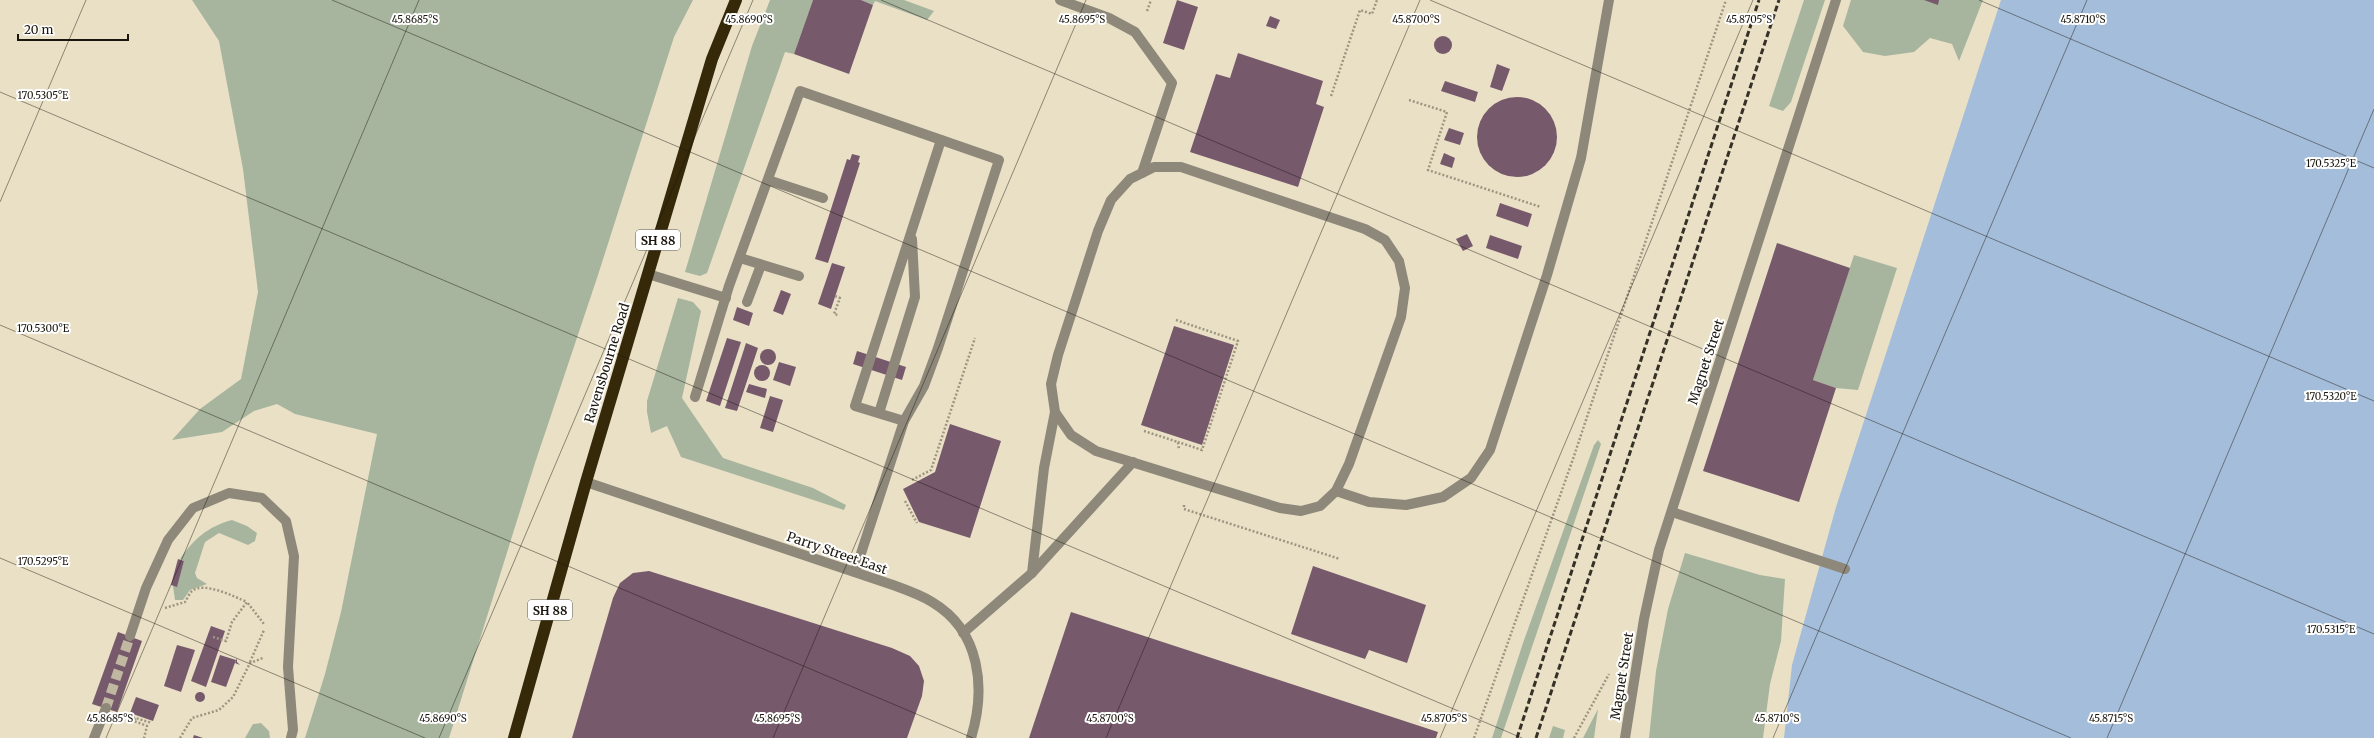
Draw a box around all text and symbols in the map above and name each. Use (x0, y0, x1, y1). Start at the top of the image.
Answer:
text: 45.8685°S (392, 13, 438, 26)
text: 45.8690°S (725, 13, 773, 26)
text: 45.8695°S (1059, 13, 1105, 26)
text: 45.8700°S (1392, 13, 1440, 26)
text: 45.8705°S (1726, 13, 1772, 26)
text: 45.8710°S (2061, 13, 2106, 26)
scale bar (18, 16, 128, 42)
text: 20 m (24, 22, 53, 37)
text: 170.5305°E (18, 89, 69, 102)
text: 170.5325°E (2306, 157, 2357, 170)
road number: SH 88 (636, 230, 680, 250)
street label: Ravensbourne Road (581, 301, 633, 425)
street label: Magnet Street (1684, 317, 1728, 407)
text: 170.5300°E (17, 322, 70, 335)
text: 170.5320°E (2306, 390, 2357, 403)
street label: Parry Street East (785, 528, 889, 578)
text: 170.5295°E (18, 555, 69, 568)
road number: SH 88 (528, 600, 572, 620)
text: 170.5315°E (2307, 623, 2356, 636)
street label: Magnet Street (1607, 631, 1637, 721)
text: 45.8685°S (87, 712, 133, 725)
text: 45.8690°S (419, 712, 467, 725)
text: 45.8695°S (754, 712, 800, 725)
text: 45.8700°S (1086, 712, 1134, 725)
text: 45.8705°S (1421, 712, 1467, 725)
text: 45.8710°S (1755, 712, 1800, 725)
text: 45.8715°S (2089, 712, 2133, 725)

